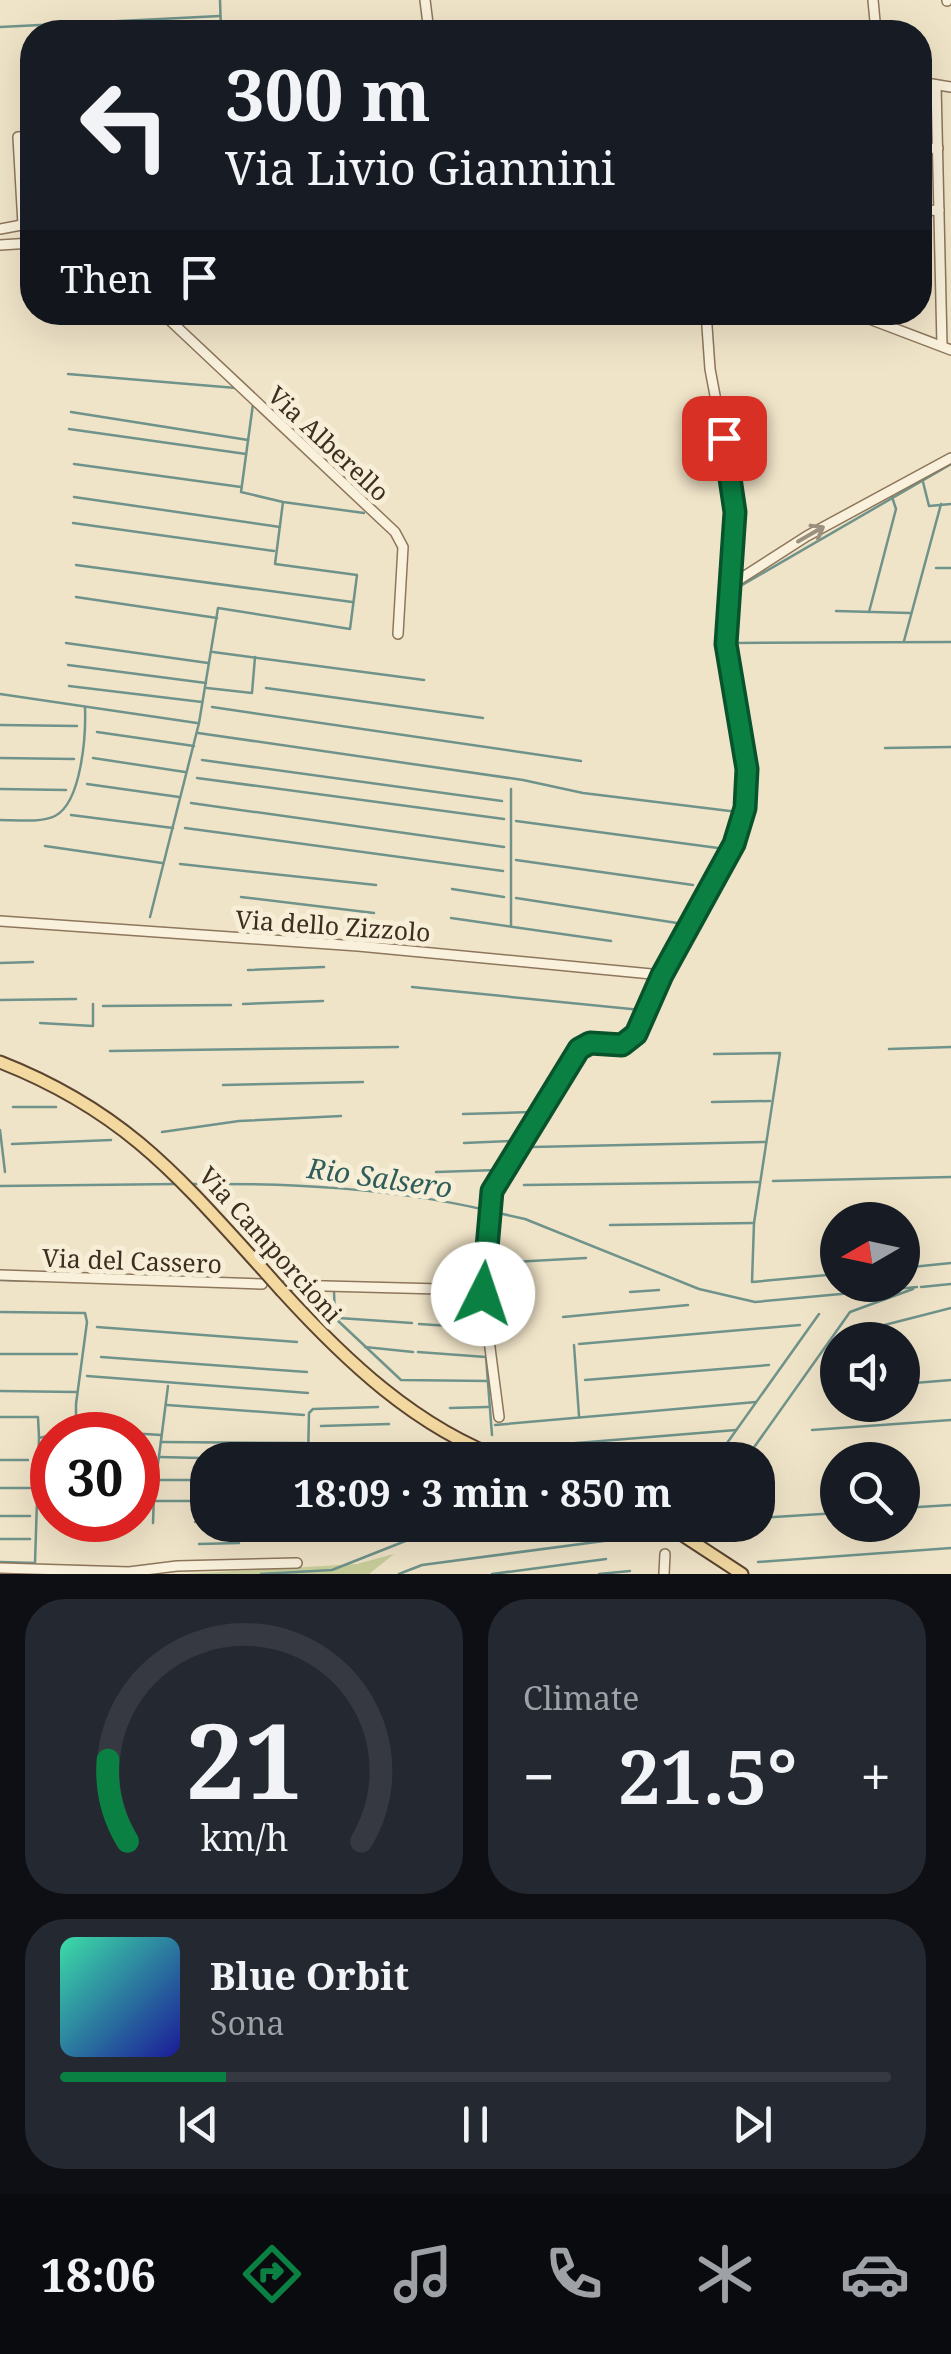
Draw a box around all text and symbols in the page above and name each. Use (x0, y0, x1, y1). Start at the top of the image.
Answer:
text: 300 m (225, 46, 431, 142)
icon: left (60, 60, 190, 190)
text: Via Livio Giannini (225, 137, 615, 198)
icon: arrive (172, 250, 227, 305)
text: Then (60, 252, 152, 304)
street label: Via Alberello (261, 378, 397, 508)
pin (682, 396, 767, 481)
icon: arrive (697, 411, 752, 466)
one-way arrow (796, 524, 825, 544)
street label: Via dello Zizzolo (234, 901, 432, 949)
water label: Rio Salsero (304, 1148, 455, 1206)
street label: Via Camporcioni (192, 1159, 350, 1329)
north arrow (820, 1202, 920, 1302)
map controls (820, 1202, 920, 1542)
street label: Via del Cassero (41, 1240, 223, 1280)
position arrow (431, 1242, 535, 1346)
button: sound (820, 1322, 920, 1422)
speed limit sign: 30 (30, 1412, 160, 1542)
button: search (820, 1442, 920, 1542)
text: 18:09 · 3 min · 850 m (293, 1466, 672, 1518)
text: Climate (523, 1676, 639, 1719)
text: 21 (185, 1688, 303, 1829)
text: 21.5° (618, 1724, 797, 1826)
text: − (523, 1738, 555, 1813)
text: + (860, 1738, 891, 1813)
text: km/h (200, 1813, 288, 1861)
text: Blue Orbit (210, 1949, 409, 2001)
text: Sona (210, 2001, 285, 2044)
icon: previous (171, 2097, 226, 2152)
icon: pause (448, 2097, 503, 2152)
icon: next (725, 2097, 780, 2152)
icon: directions (237, 2239, 307, 2309)
icon: music (388, 2239, 458, 2309)
icon: phone (539, 2239, 609, 2309)
icon: climate (690, 2239, 760, 2309)
icon: car (840, 2239, 910, 2309)
text: 18:06 (40, 2244, 156, 2305)

